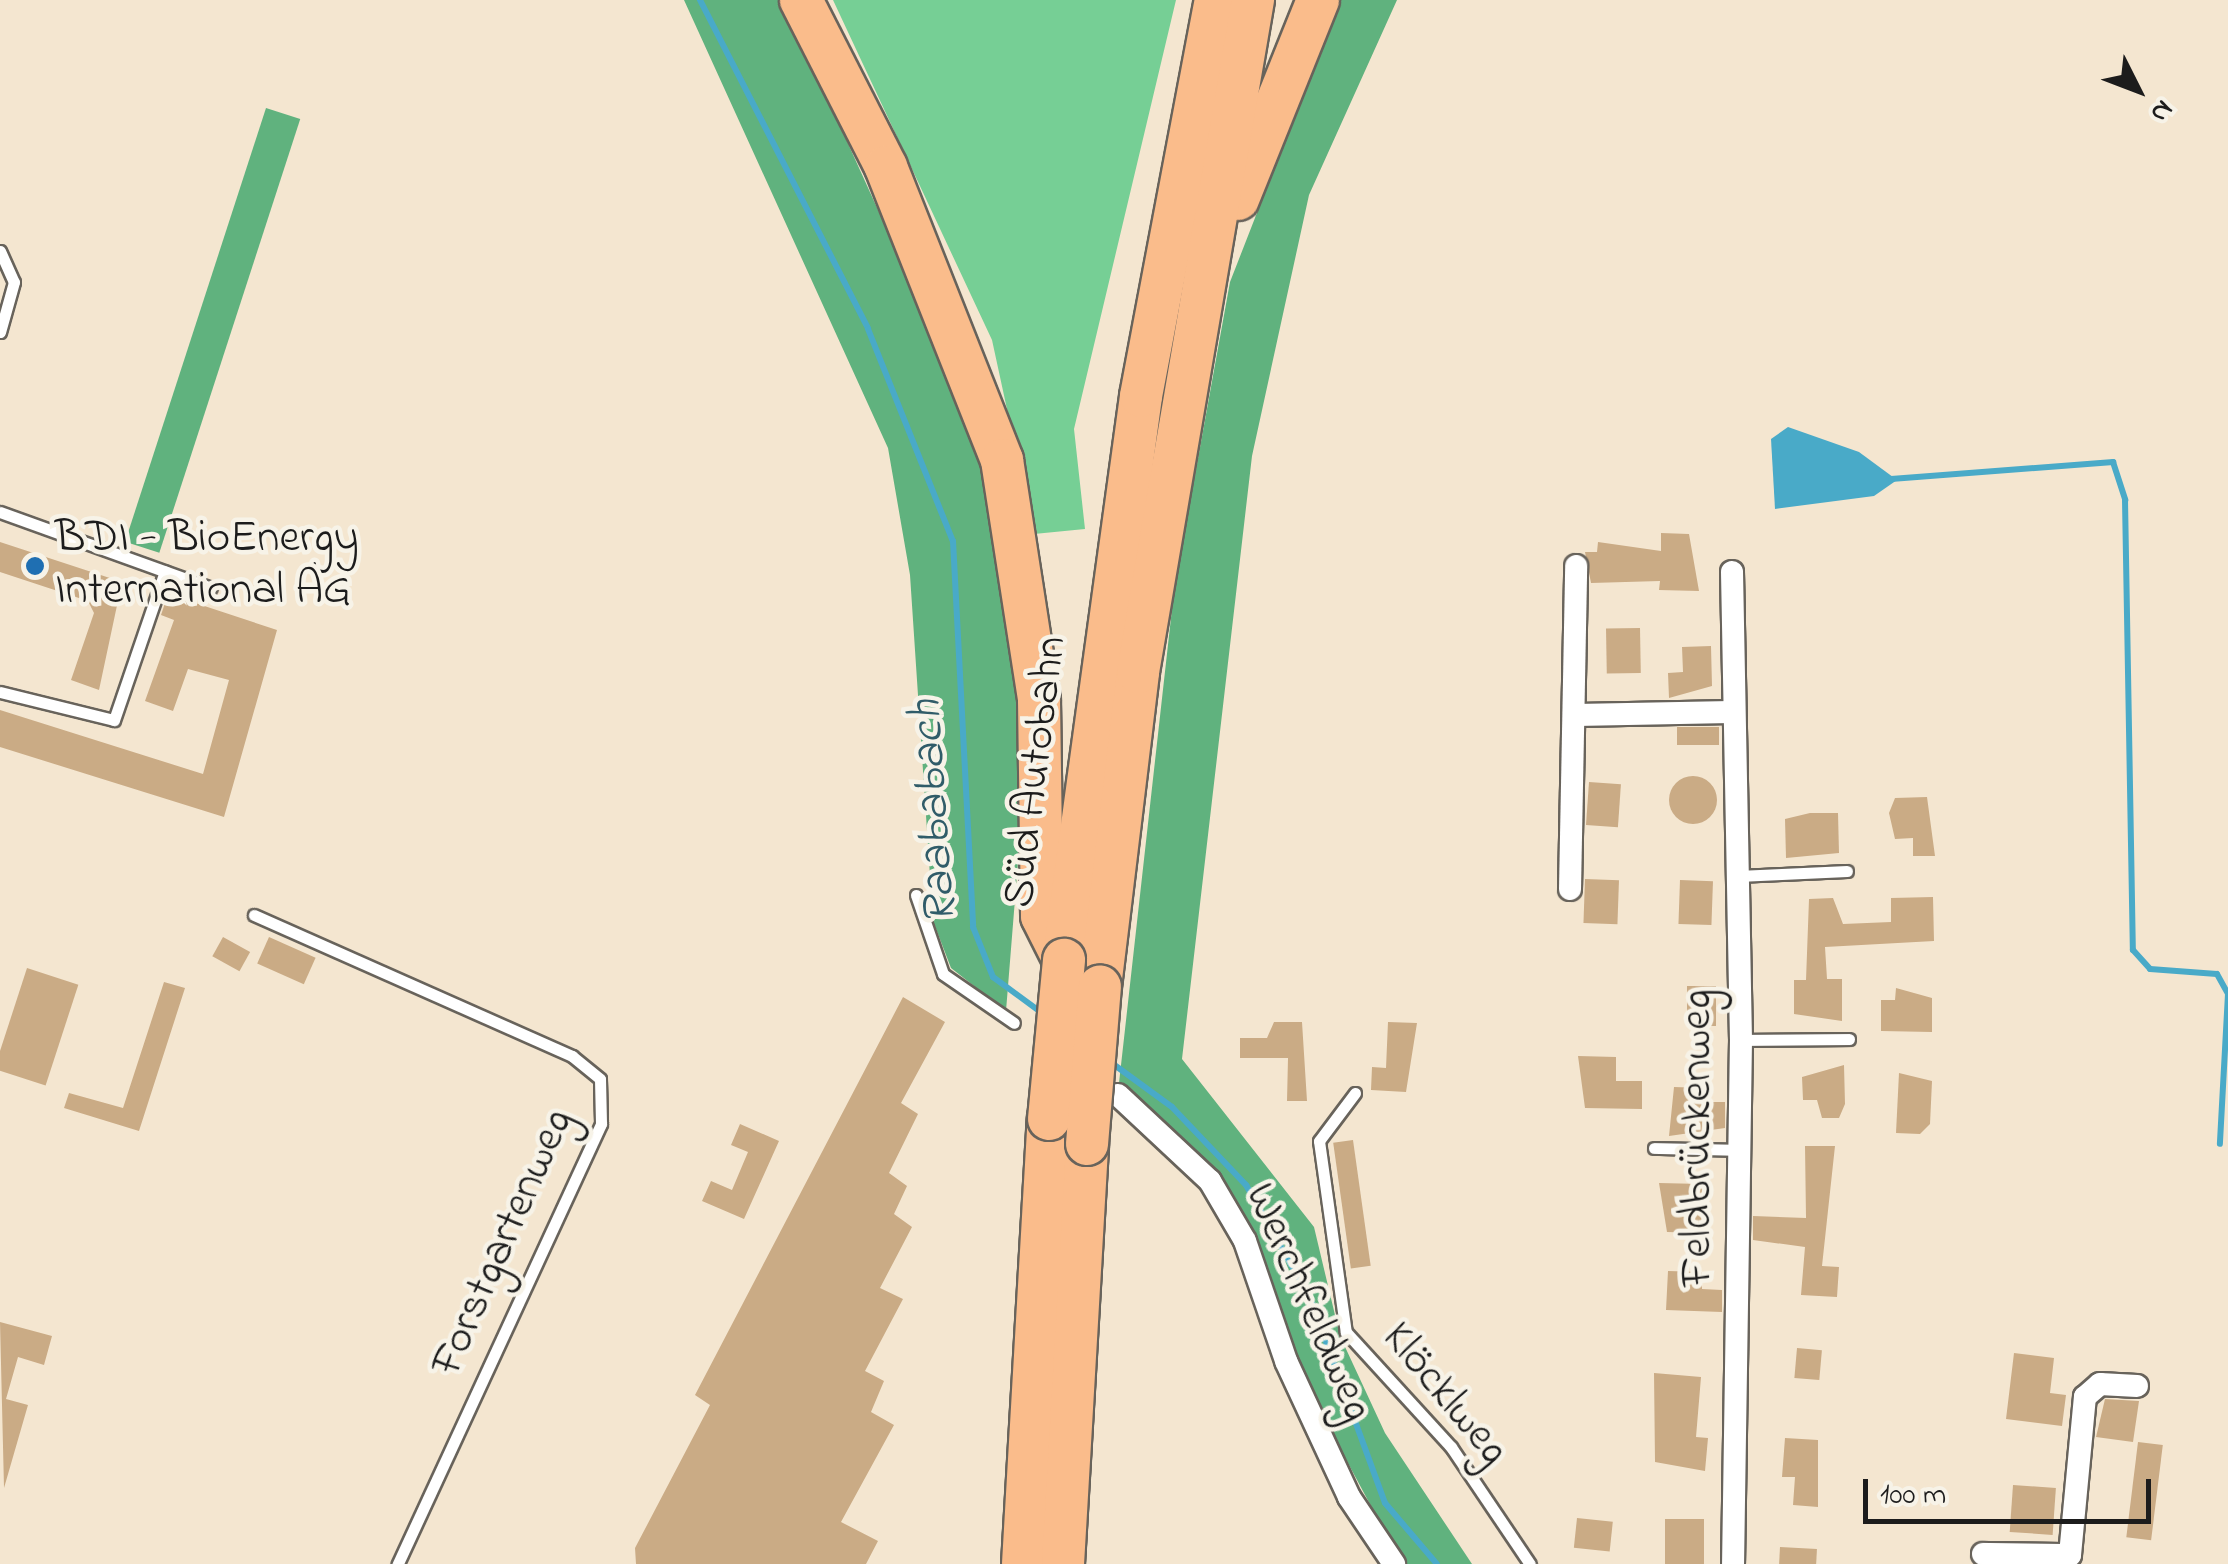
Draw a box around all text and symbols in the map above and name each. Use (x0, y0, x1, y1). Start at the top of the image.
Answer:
north arrow (2088, 40, 2188, 140)
text: N (2139, 90, 2182, 131)
place label: BDI - BioEnergy International AG (55, 513, 359, 619)
marker: BDI - BioEnergy International AG (24, 555, 46, 577)
street label: Süd Autobahn (994, 633, 1080, 911)
water label: Raababach (898, 698, 972, 926)
street label: Feldbrückenweg (1672, 989, 1726, 1287)
street label: Forstgartenweg (421, 1101, 587, 1385)
street label: Werchfeldweg (1231, 1176, 1383, 1430)
street label: Klöcklweg (1369, 1313, 1519, 1477)
scale bar (1868, 1459, 2156, 1521)
text: 100 m (1880, 1474, 1946, 1518)

